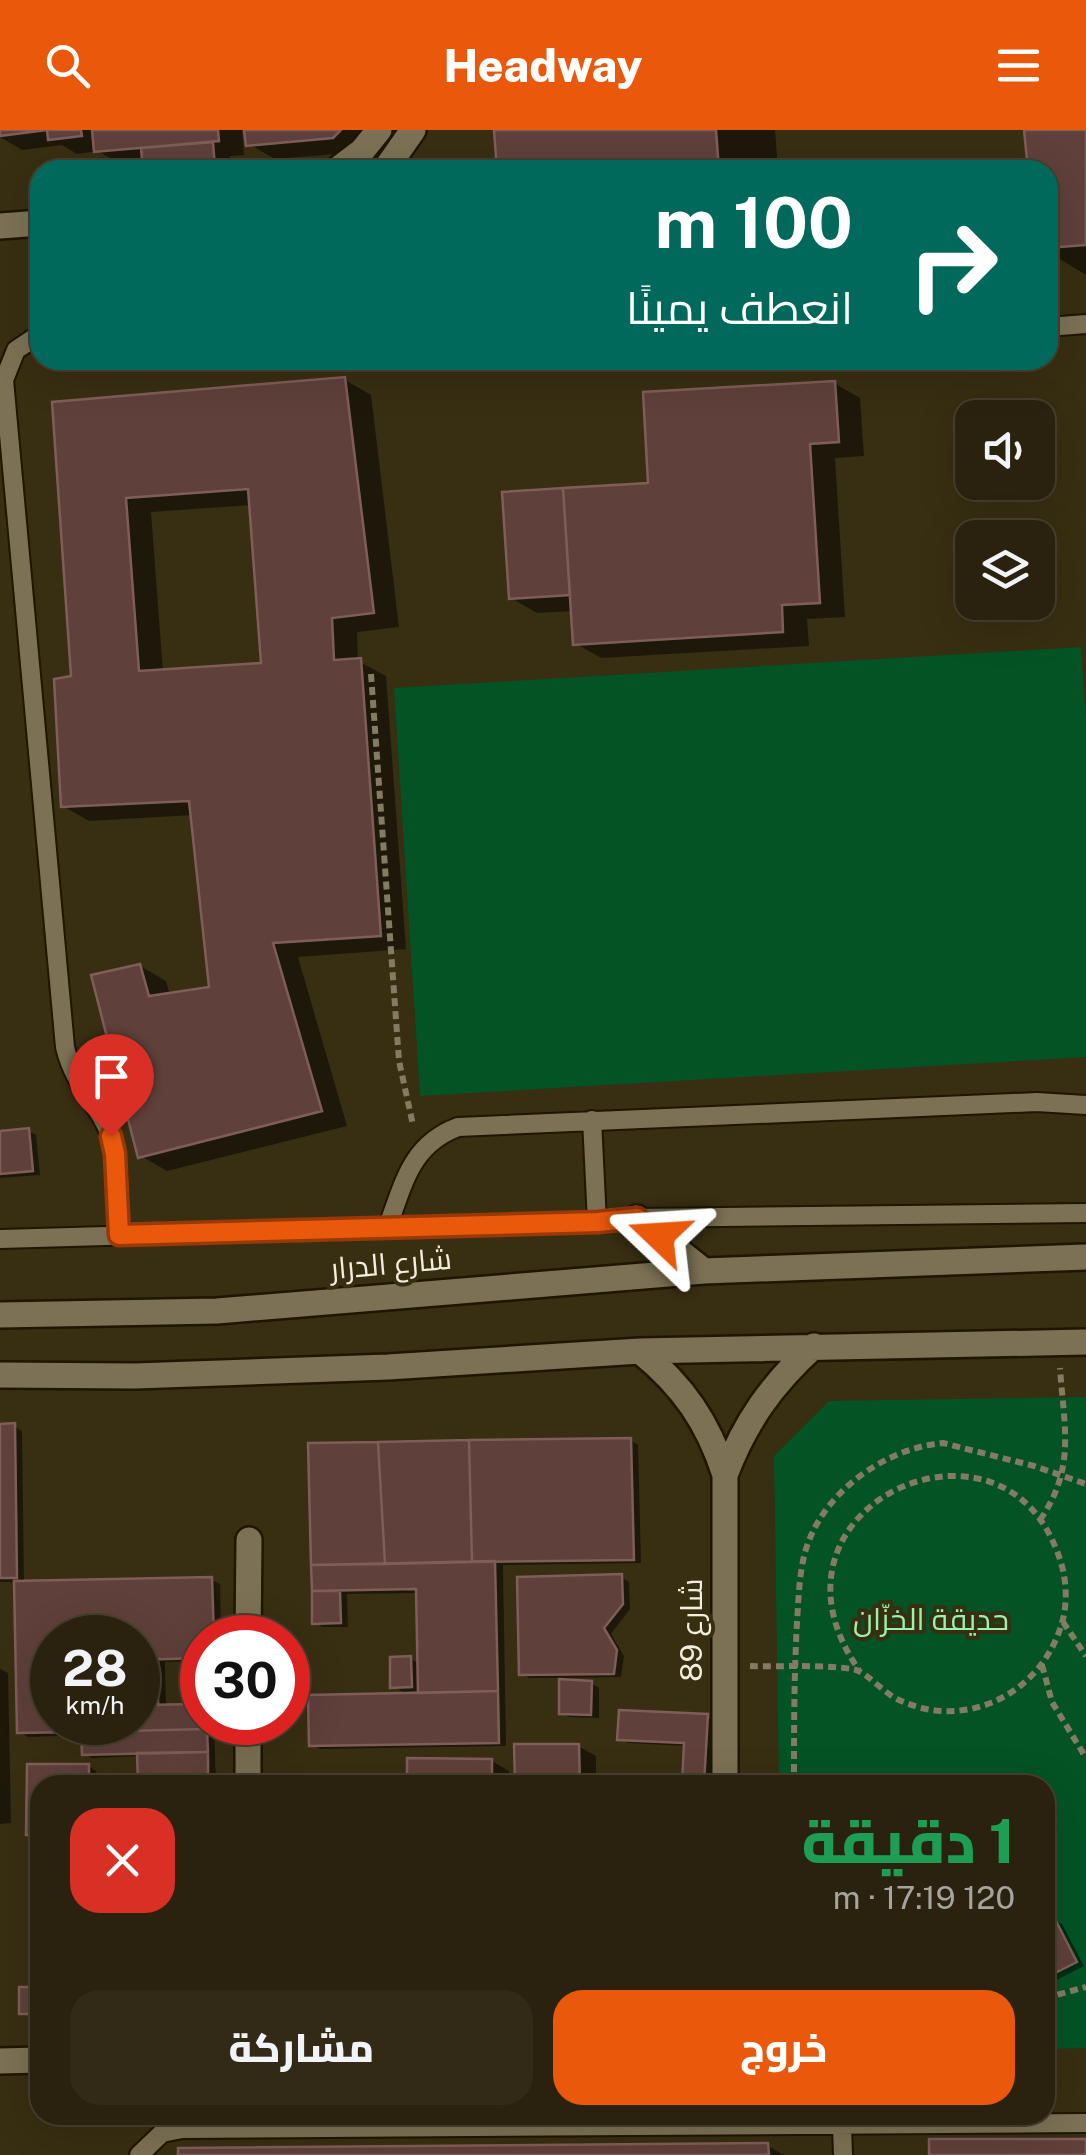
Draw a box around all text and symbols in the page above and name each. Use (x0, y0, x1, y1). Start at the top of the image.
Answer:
icon: search (40, 38, 95, 93)
icon: menu (991, 38, 1046, 93)
text: Headway (444, 39, 642, 92)
text: 100 m (655, 181, 853, 264)
icon: right (888, 200, 1018, 330)
text: انعطف يمينًا (626, 281, 853, 334)
map controls (955, 400, 1055, 620)
button: sound (955, 400, 1055, 500)
button: layers (955, 520, 1055, 620)
pin (69, 1034, 154, 1137)
icon: arrive (84, 1049, 139, 1104)
position arrow (607, 1184, 711, 1288)
street label: شارع الدرار (327, 1240, 453, 1289)
street label: شارع 89 (673, 1578, 712, 1682)
park label: حديقة الخزّان (853, 1601, 1009, 1637)
speed limit sign: 30 (180, 1615, 310, 1745)
text: 28 (62, 1638, 128, 1697)
text: km/h (66, 1690, 124, 1720)
text: 1 دقيقة (801, 1806, 1015, 1877)
button: close (70, 1808, 175, 1913)
text: 120 m · 17:19 (833, 1879, 1015, 1916)
button: مشاركة (70, 1990, 533, 2105)
button: خروج (553, 1990, 1015, 2105)

